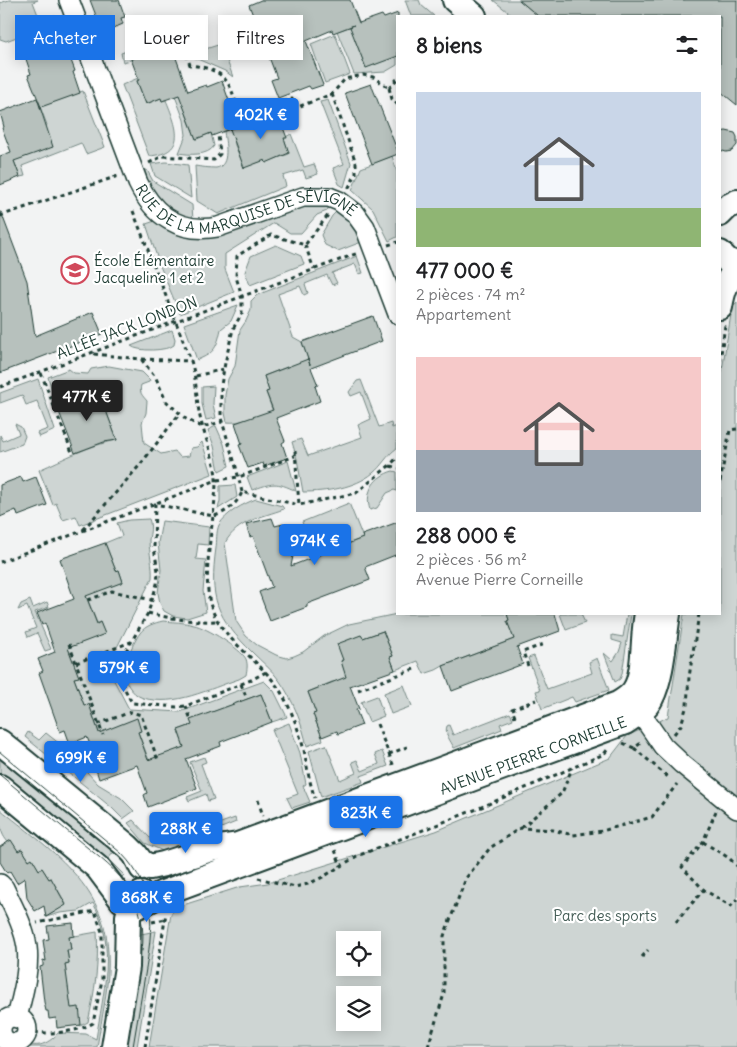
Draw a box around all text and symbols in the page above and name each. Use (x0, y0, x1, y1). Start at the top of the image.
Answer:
chip: Acheter (15, 15, 115, 60)
chip: Louer (125, 15, 208, 60)
chip: Filtres (218, 15, 303, 60)
icon: filters (673, 31, 701, 59)
text: 8 biens (416, 32, 482, 59)
pin: 402K € (220, 98, 302, 140)
text: 402K € (235, 104, 287, 124)
icon: home (514, 124, 604, 214)
street label: RUE DE LA MARQUISE DE SÉVIGNÉ (132, 181, 361, 238)
place label: École Élémentaire Jacqueline 1 et 2 (94, 251, 214, 287)
school or university icon: École Élémentaire Jacqueline 1 et 2 (60, 255, 90, 285)
text: 477 000 € (416, 257, 513, 284)
text: 2 pièces · 74 m² (416, 284, 525, 304)
street label: ALLÉE JACK LONDON (54, 292, 200, 363)
text: Appartement (416, 304, 511, 324)
pin: 477K € (46, 380, 128, 422)
text: 477K € (63, 386, 111, 406)
icon: home (514, 389, 604, 479)
text: 288 000 € (416, 522, 517, 549)
pin: 974K € (274, 524, 356, 566)
text: 974K € (290, 530, 340, 550)
text: 2 pièces · 56 m² (416, 549, 527, 569)
text: Avenue Pierre Corneille (416, 569, 583, 589)
pin: 579K € (83, 650, 165, 693)
text: 579K € (99, 657, 149, 677)
street label: AVENUE PIERRE CORNEILLE (437, 712, 629, 799)
pin: 699K € (40, 740, 122, 783)
text: 699K € (55, 747, 107, 767)
pin: 823K € (325, 796, 407, 838)
text: 823K € (340, 802, 392, 822)
pin: 288K € (145, 812, 227, 854)
text: 288K € (160, 818, 212, 838)
pin: 868K € (106, 880, 188, 923)
text: 868K € (121, 887, 173, 907)
park label: Parc des sports (553, 906, 657, 925)
map controls (336, 931, 381, 1031)
button: locate (336, 931, 381, 976)
button: layers (336, 986, 381, 1031)

